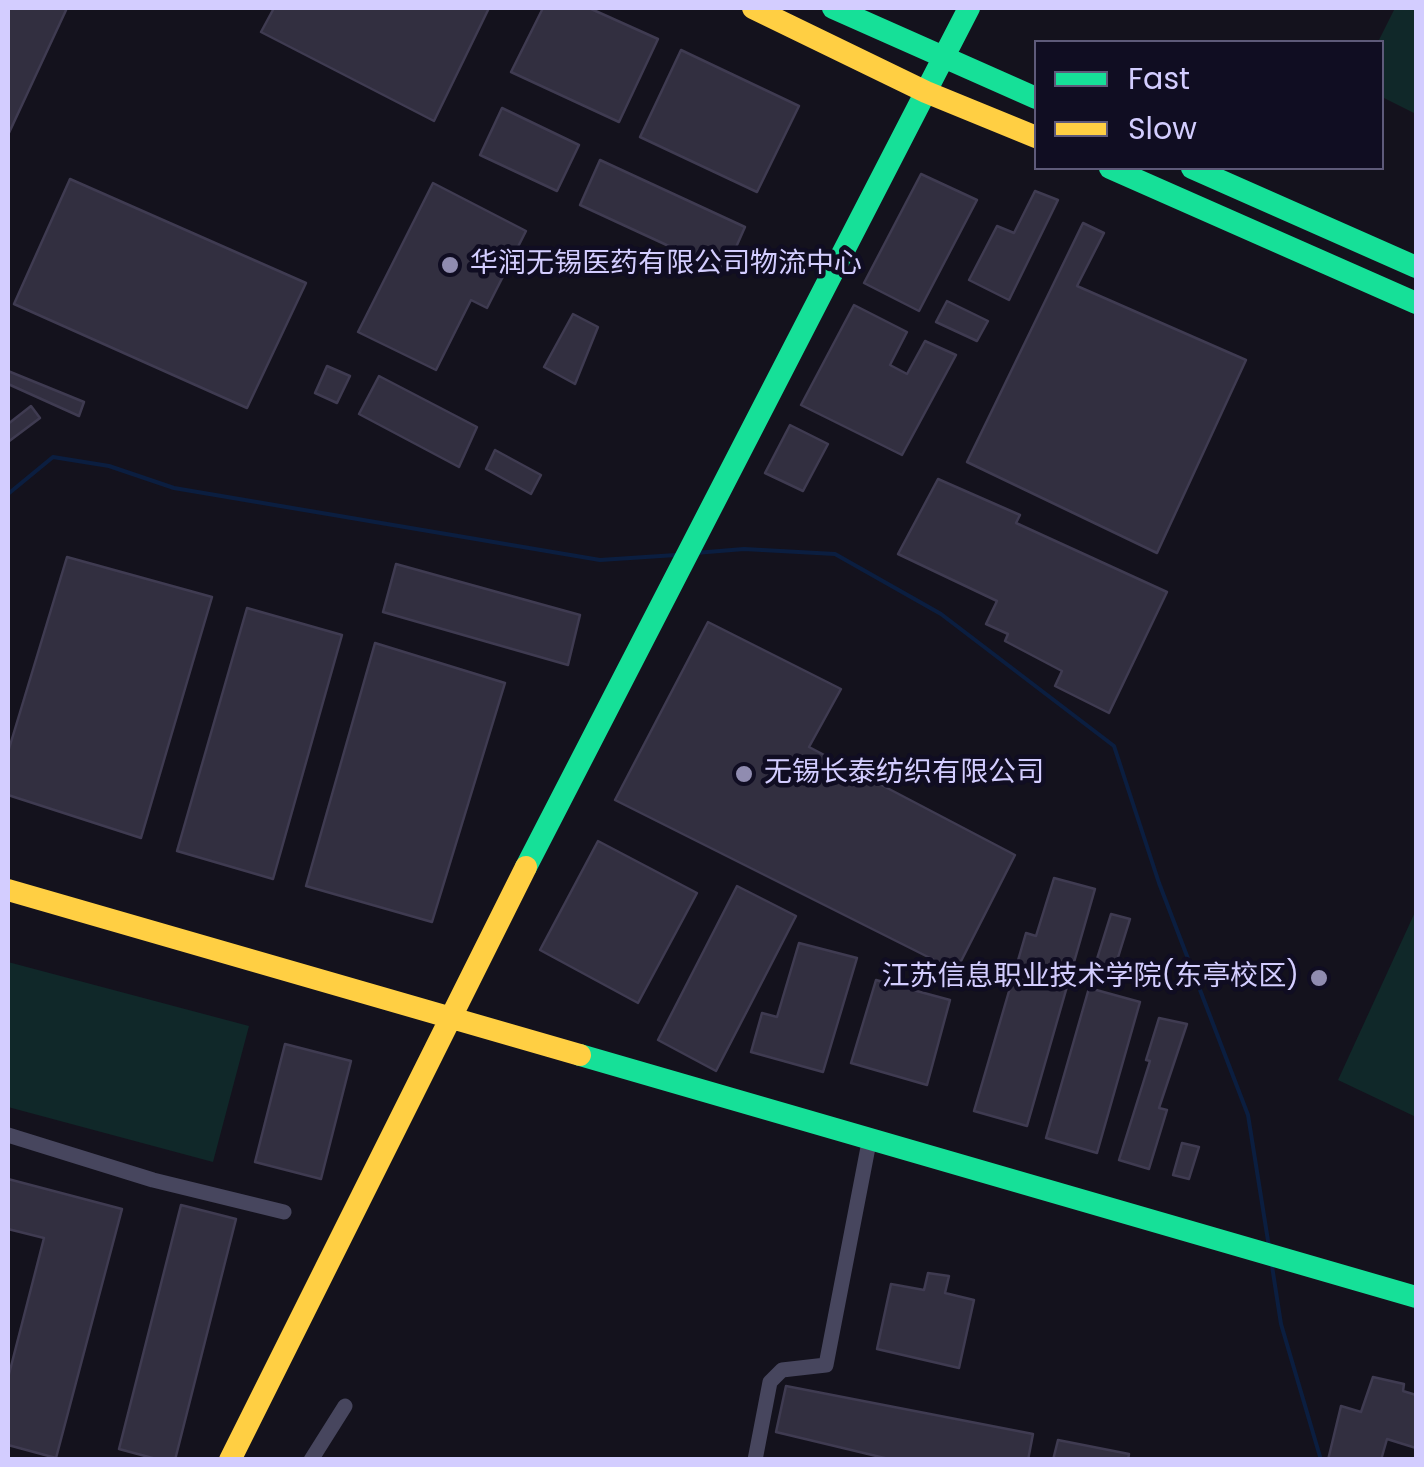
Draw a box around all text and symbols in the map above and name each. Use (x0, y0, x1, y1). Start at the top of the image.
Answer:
legend (1034, 40, 1384, 170)
text: Fast (1128, 57, 1190, 100)
text: Slow (1128, 107, 1197, 150)
place label: 华润无锡医药有限公司物流中心 (470, 248, 862, 282)
marker: 华润无锡医药有限公司物流中心 (439, 254, 461, 276)
place label: 无锡长泰纺织有限公司 (764, 757, 1044, 791)
marker: 无锡长泰纺织有限公司 (733, 763, 755, 785)
place label: 江苏信息职业技术学院(东亭校区) (882, 961, 1299, 995)
marker: 江苏信息职业技术学院(东亭校区) (1308, 967, 1330, 989)

